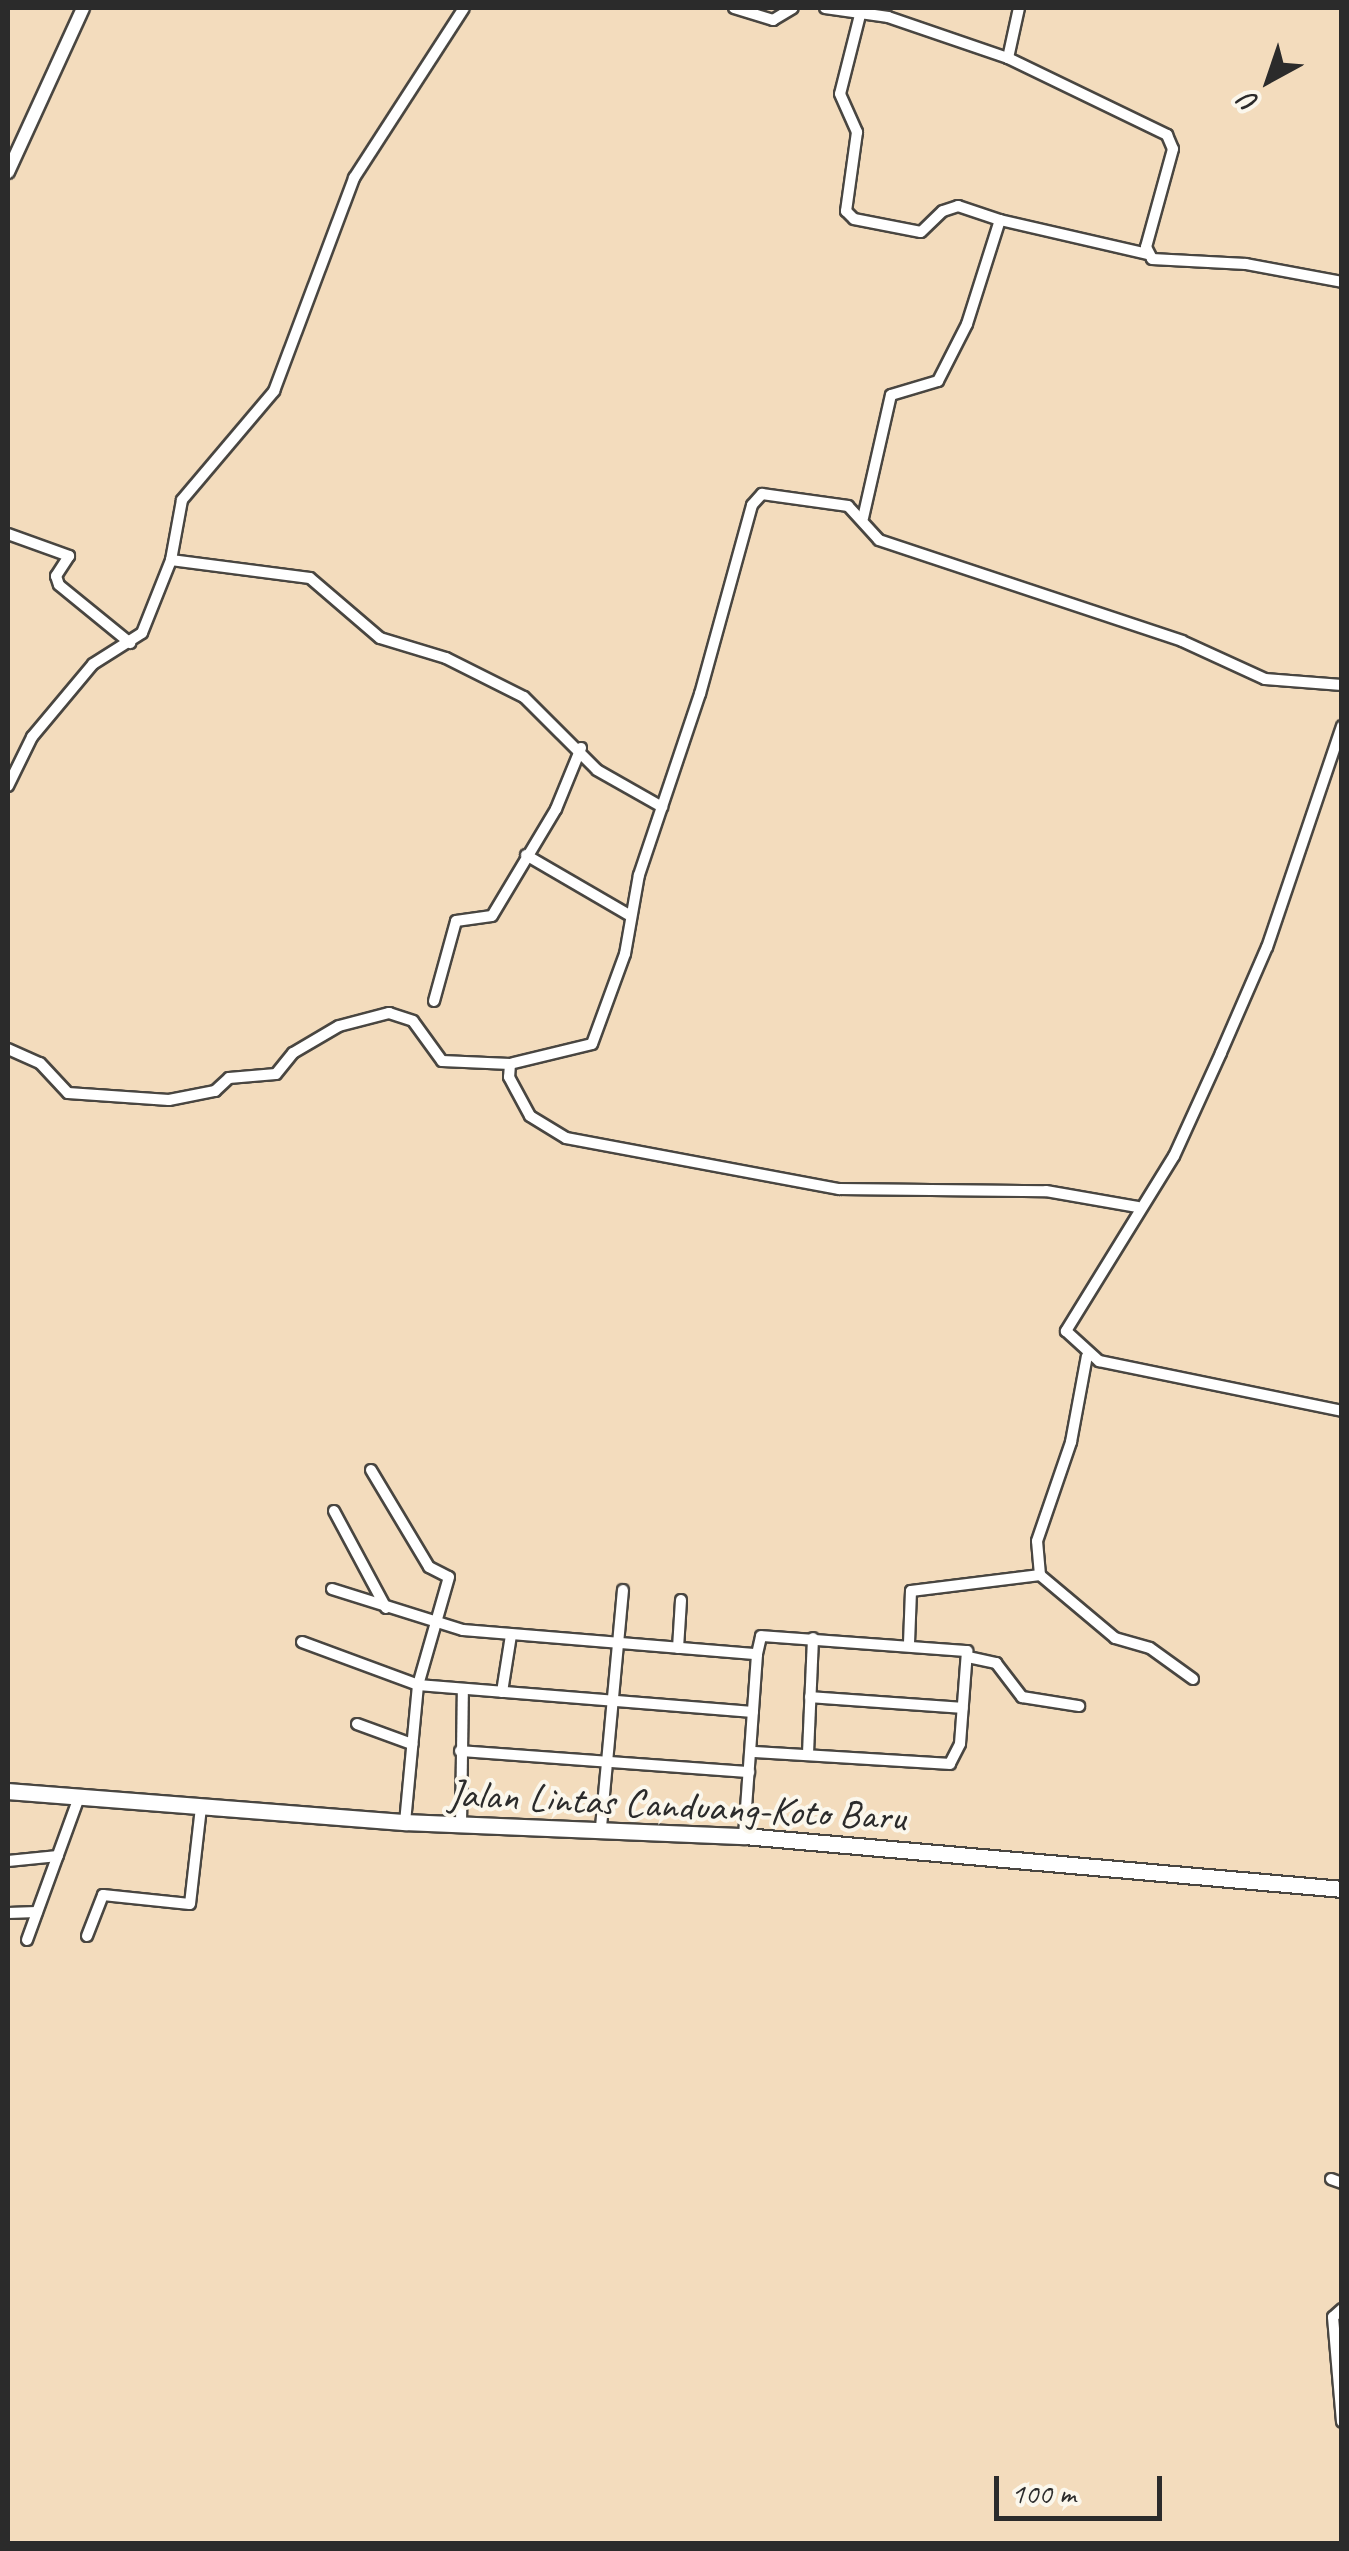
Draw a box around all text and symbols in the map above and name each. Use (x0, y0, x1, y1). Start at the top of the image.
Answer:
north arrow (1219, 30, 1319, 130)
text: U (1233, 86, 1266, 121)
street label: Jalan Lintas Canduang-Koto Baru (447, 1769, 907, 1841)
scale bar (999, 2456, 1166, 2518)
text: 100 m (1011, 2474, 1076, 2512)

